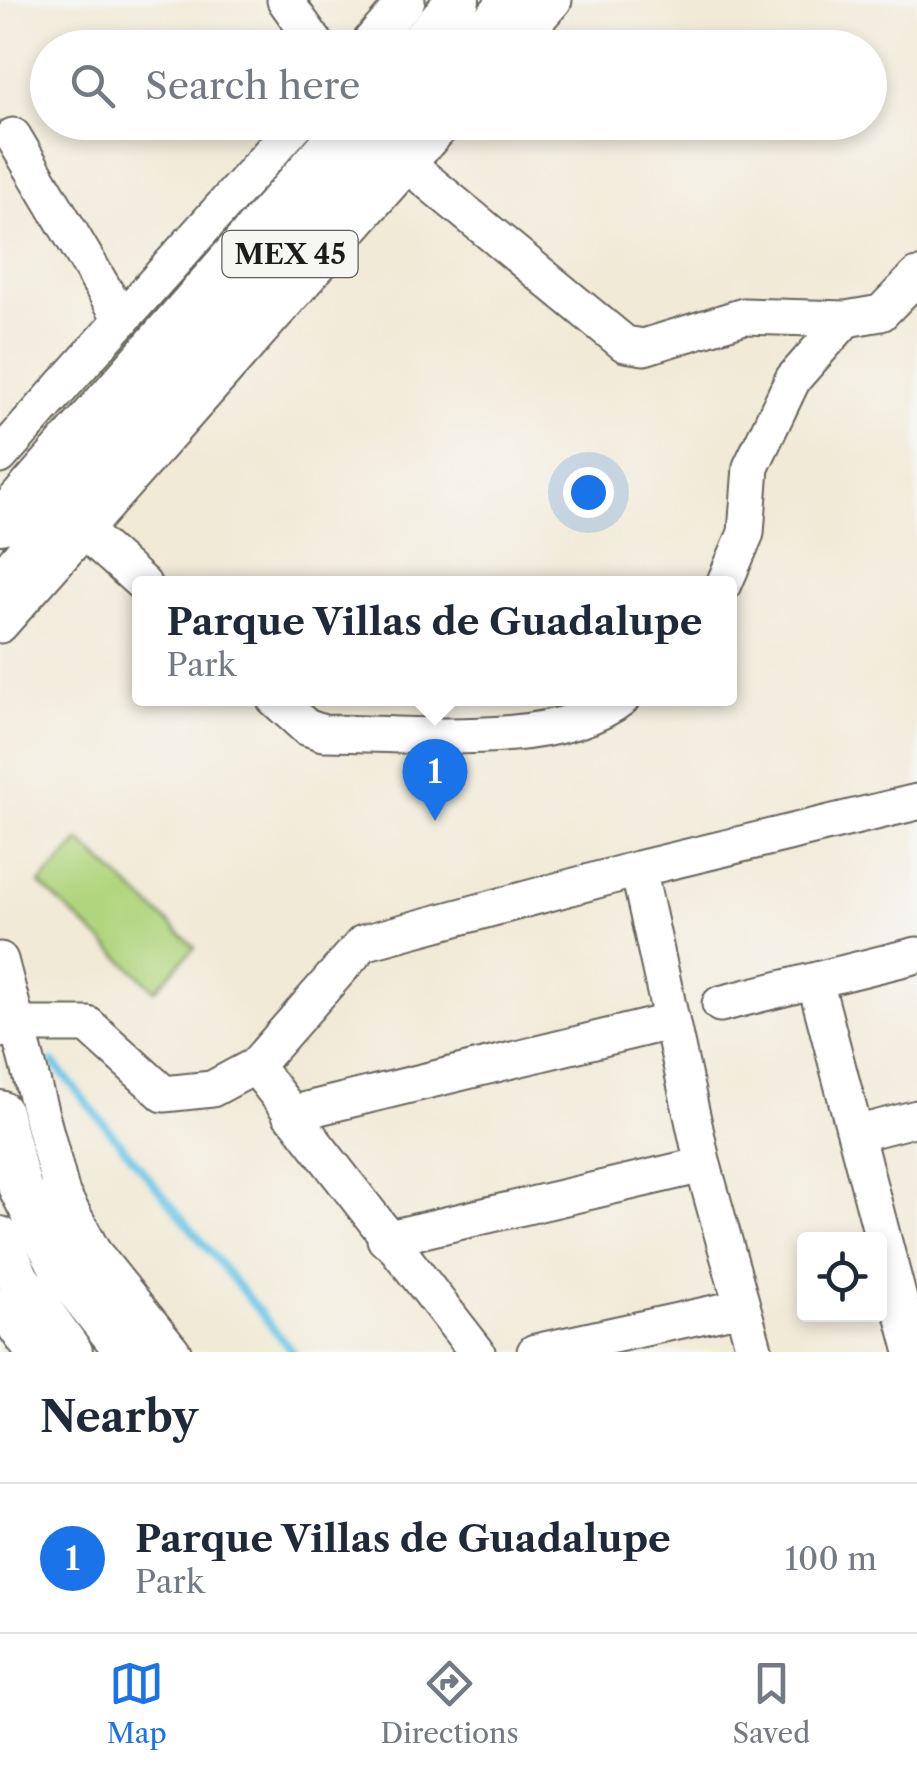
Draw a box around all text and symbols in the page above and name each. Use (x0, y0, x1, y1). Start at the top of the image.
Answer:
search box (30, 30, 887, 140)
icon: search (65, 58, 120, 113)
text: Search here (145, 62, 360, 109)
road number: MEX 45 (222, 231, 358, 277)
your location (563, 467, 614, 518)
popup (132, 576, 737, 706)
text: Parque Villas de Guadalupe (167, 598, 702, 645)
text: Park (167, 645, 236, 684)
pin: 1 (402, 738, 468, 821)
map controls (797, 1232, 887, 1322)
button: locate (797, 1232, 887, 1322)
text: Nearby (40, 1391, 198, 1443)
text: Parque Villas de Guadalupe (135, 1515, 671, 1562)
text: 1 (65, 1539, 80, 1578)
text: 100 m (785, 1539, 877, 1578)
text: Park (135, 1562, 205, 1601)
tab: Map (107, 1656, 167, 1750)
tab: Directions (380, 1656, 519, 1750)
tab: Saved (732, 1656, 810, 1750)

